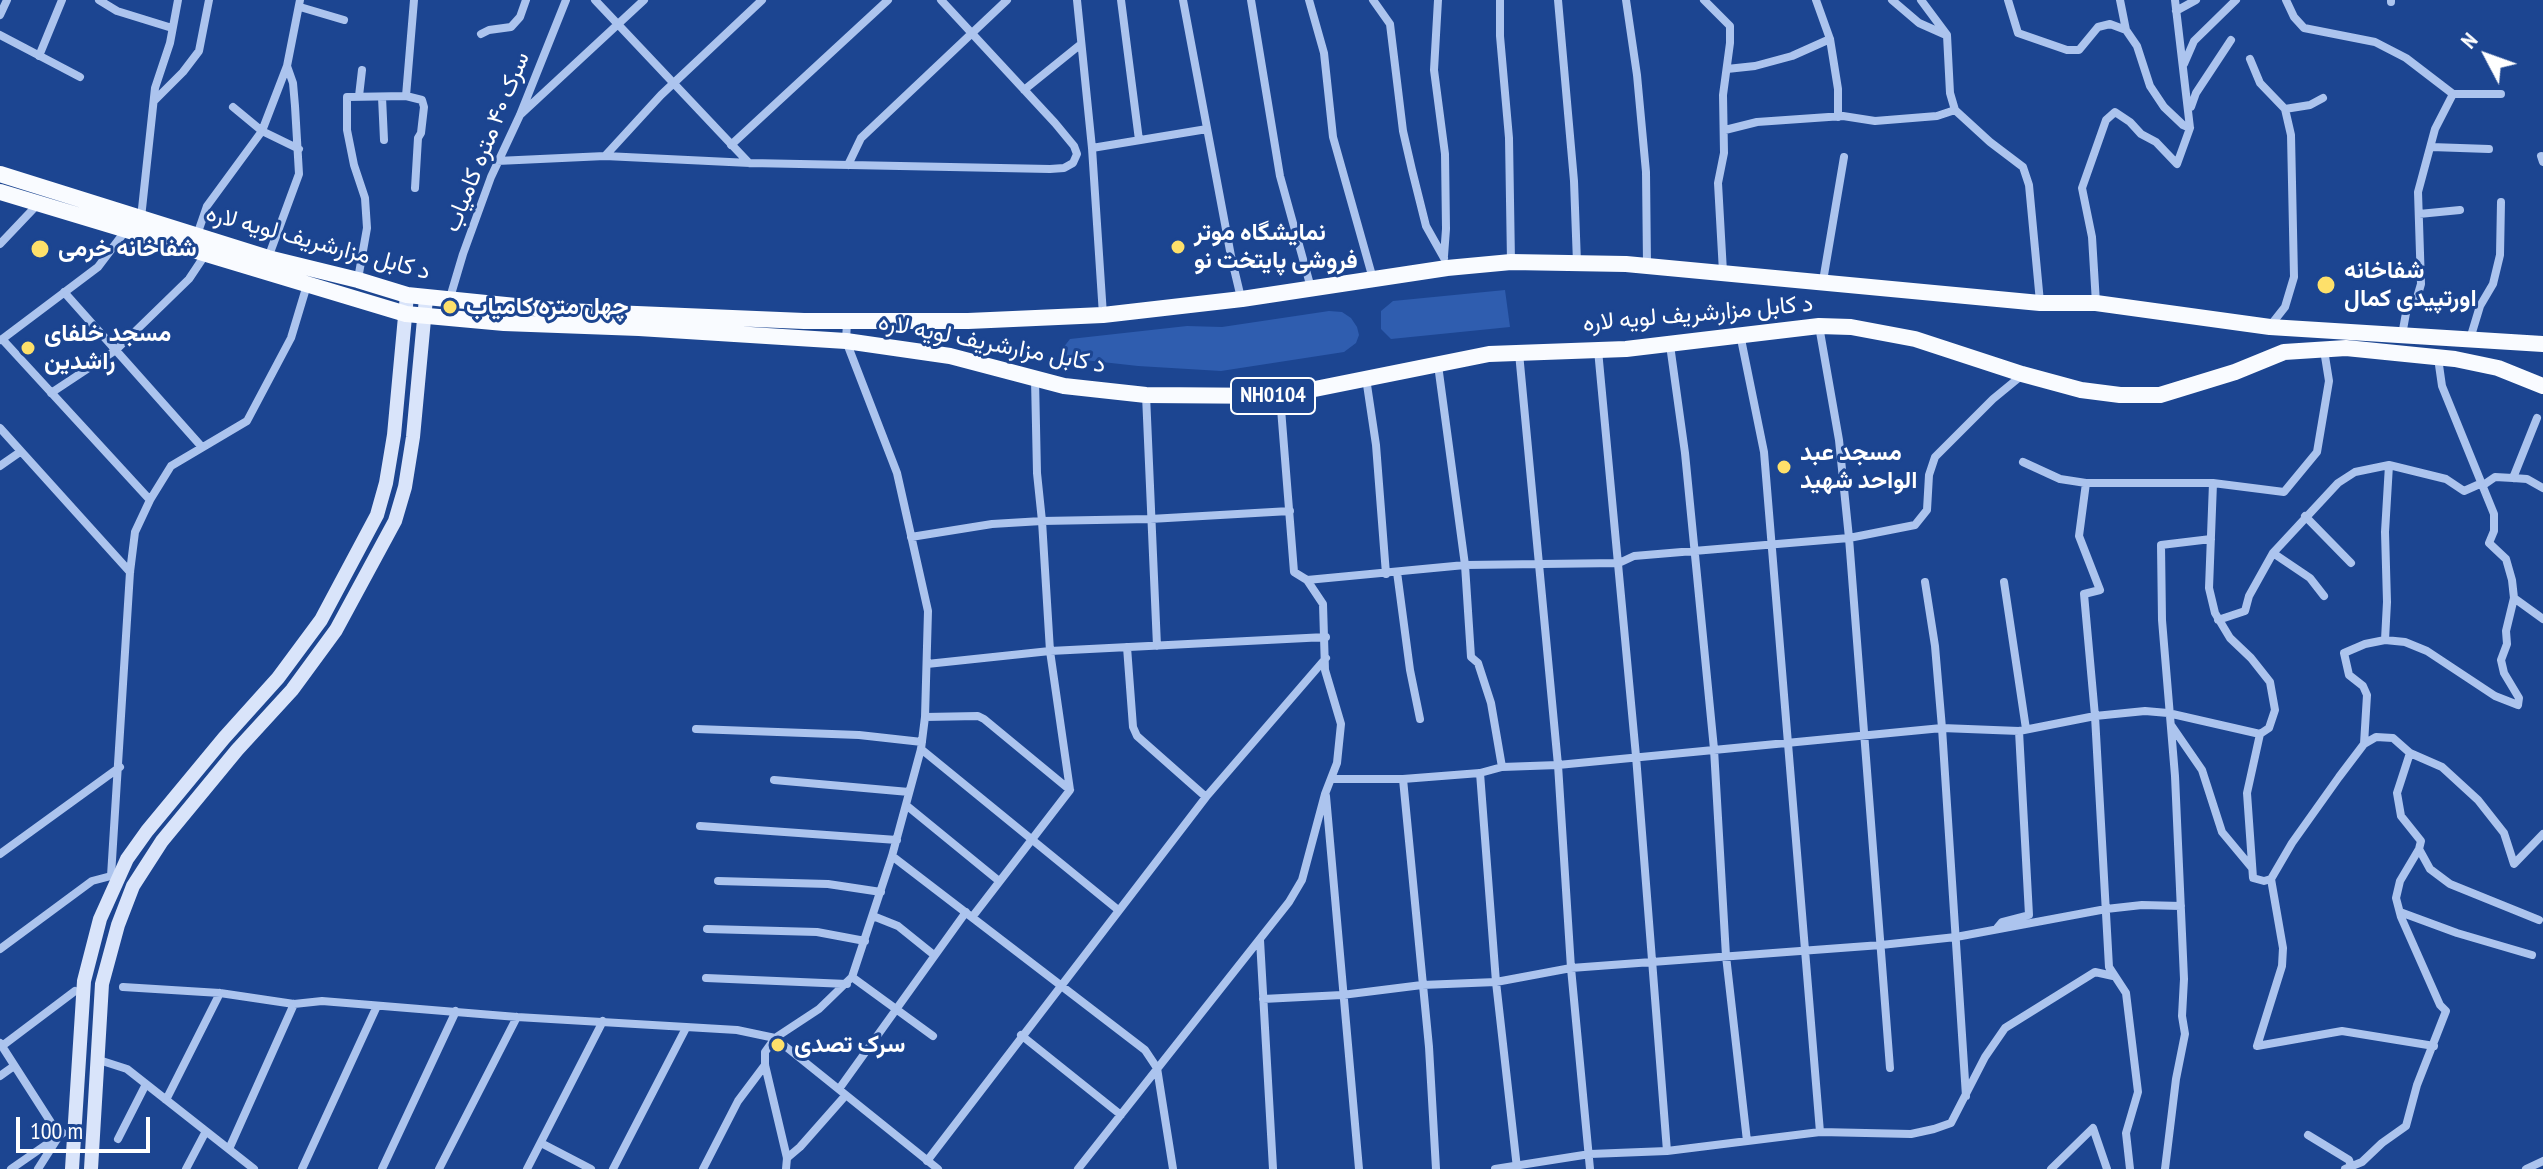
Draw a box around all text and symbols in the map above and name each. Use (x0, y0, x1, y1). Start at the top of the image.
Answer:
north arrow (2447, 16, 2527, 96)
text: N (2454, 27, 2483, 54)
street label: سرک ۴۰ متره کامیاب (438, 48, 536, 236)
street label: د کابل مزارشریف لویه لاره (203, 199, 433, 287)
place label: نمایشگاه موتر فروشی پایتخت نو (1194, 219, 1358, 275)
place label: شفاخانه خرمی (58, 235, 197, 263)
marker: شفاخانه خرمی (29, 238, 51, 260)
marker: نمایشگاه موتر فروشی پایتخت نو (1169, 238, 1187, 256)
place label: شفاخانه اورتپیدی کمال (2344, 257, 2477, 313)
marker: شفاخانه اورتپیدی کمال (2315, 274, 2337, 296)
street label: د کابل مزارشریف لویه لاره (1582, 290, 1814, 338)
place label: چهل متره کامیاب (466, 293, 629, 321)
marker: چهل متره کامیاب (441, 298, 459, 316)
street label: د کابل مزارشریف لویه لاره (876, 308, 1108, 380)
place label: مسجد خلفای راشدین (44, 320, 171, 376)
marker: مسجد خلفای راشدین (19, 339, 37, 357)
road number: NH0104 (1231, 378, 1315, 414)
place label: مسجد عبد الواحد شهید (1800, 439, 1918, 495)
marker: مسجد عبد الواحد شهید (1775, 458, 1793, 476)
place label: سرک تصدی (794, 1031, 905, 1059)
marker: سرک تصدی (769, 1036, 787, 1054)
scale bar (20, 1101, 154, 1151)
text: 100 m (30, 1115, 83, 1146)

